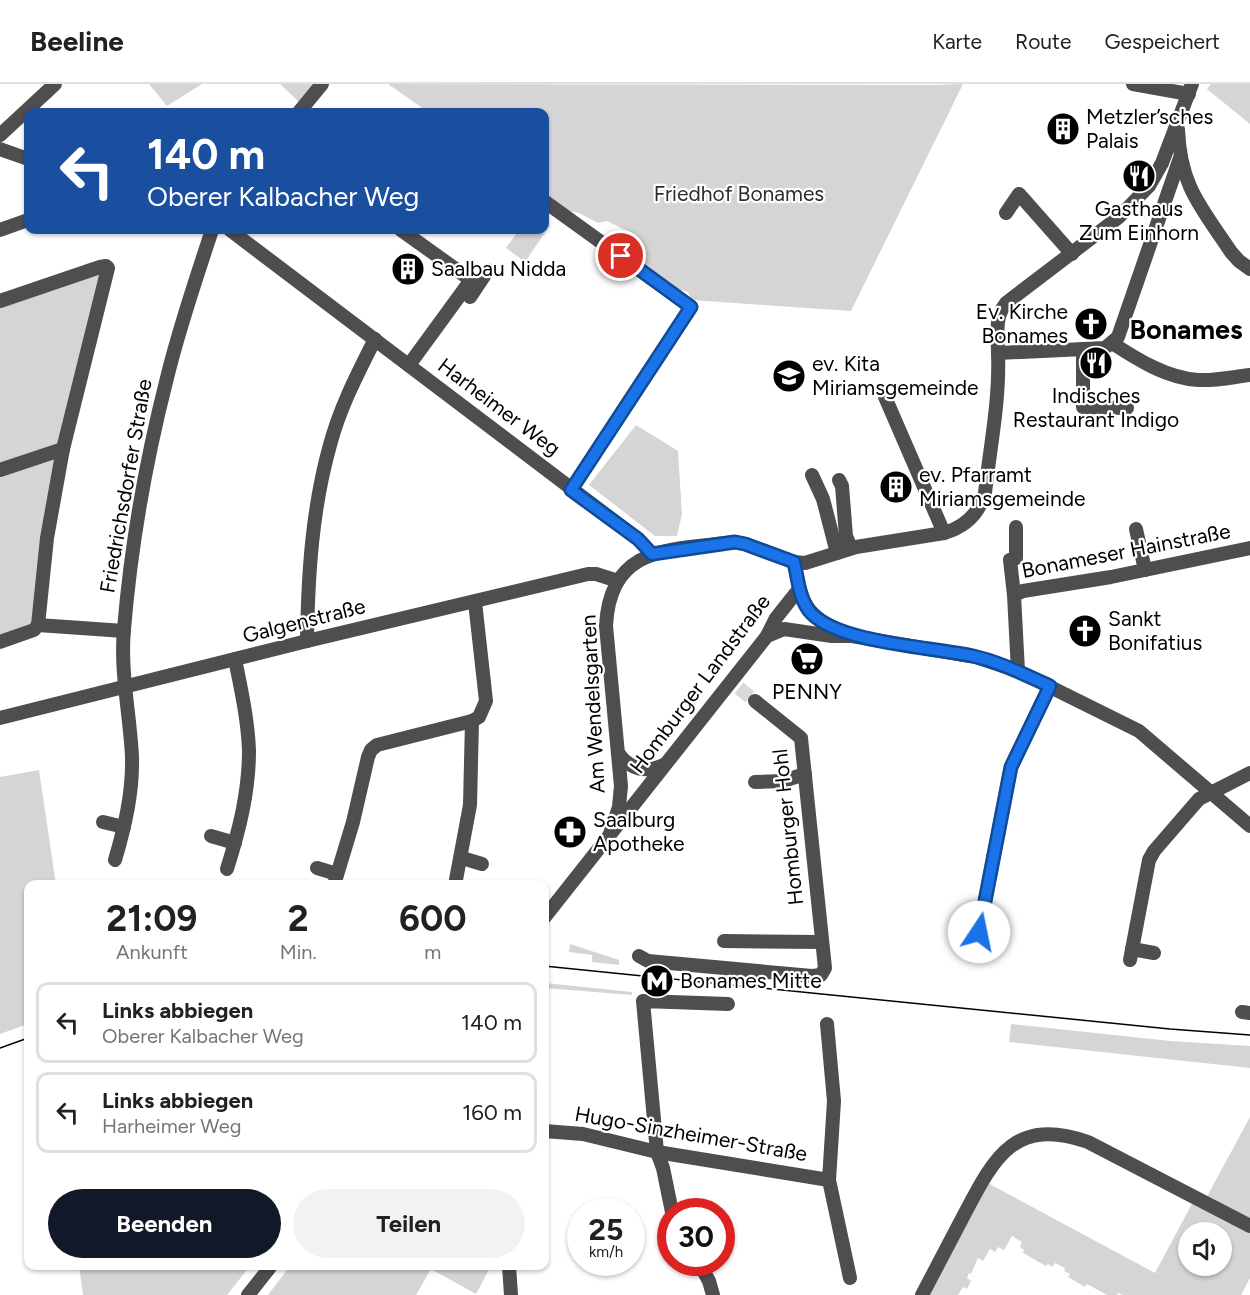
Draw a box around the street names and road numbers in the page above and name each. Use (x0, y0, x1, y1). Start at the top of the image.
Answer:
street label: Harheimer Weg (433, 353, 565, 461)
street label: Friedrichsdorfer Straße (94, 377, 157, 595)
street label: Bonameser Hainstraße (1019, 518, 1232, 583)
street label: Homburger Landstraße (624, 589, 775, 778)
street label: Galgenstraße (240, 593, 368, 648)
street label: Am Wendelsgarten (575, 614, 610, 794)
street label: Homburger Hohl (767, 748, 808, 907)
street label: Hugo-Sinzheimer-Straße (573, 1101, 809, 1166)

